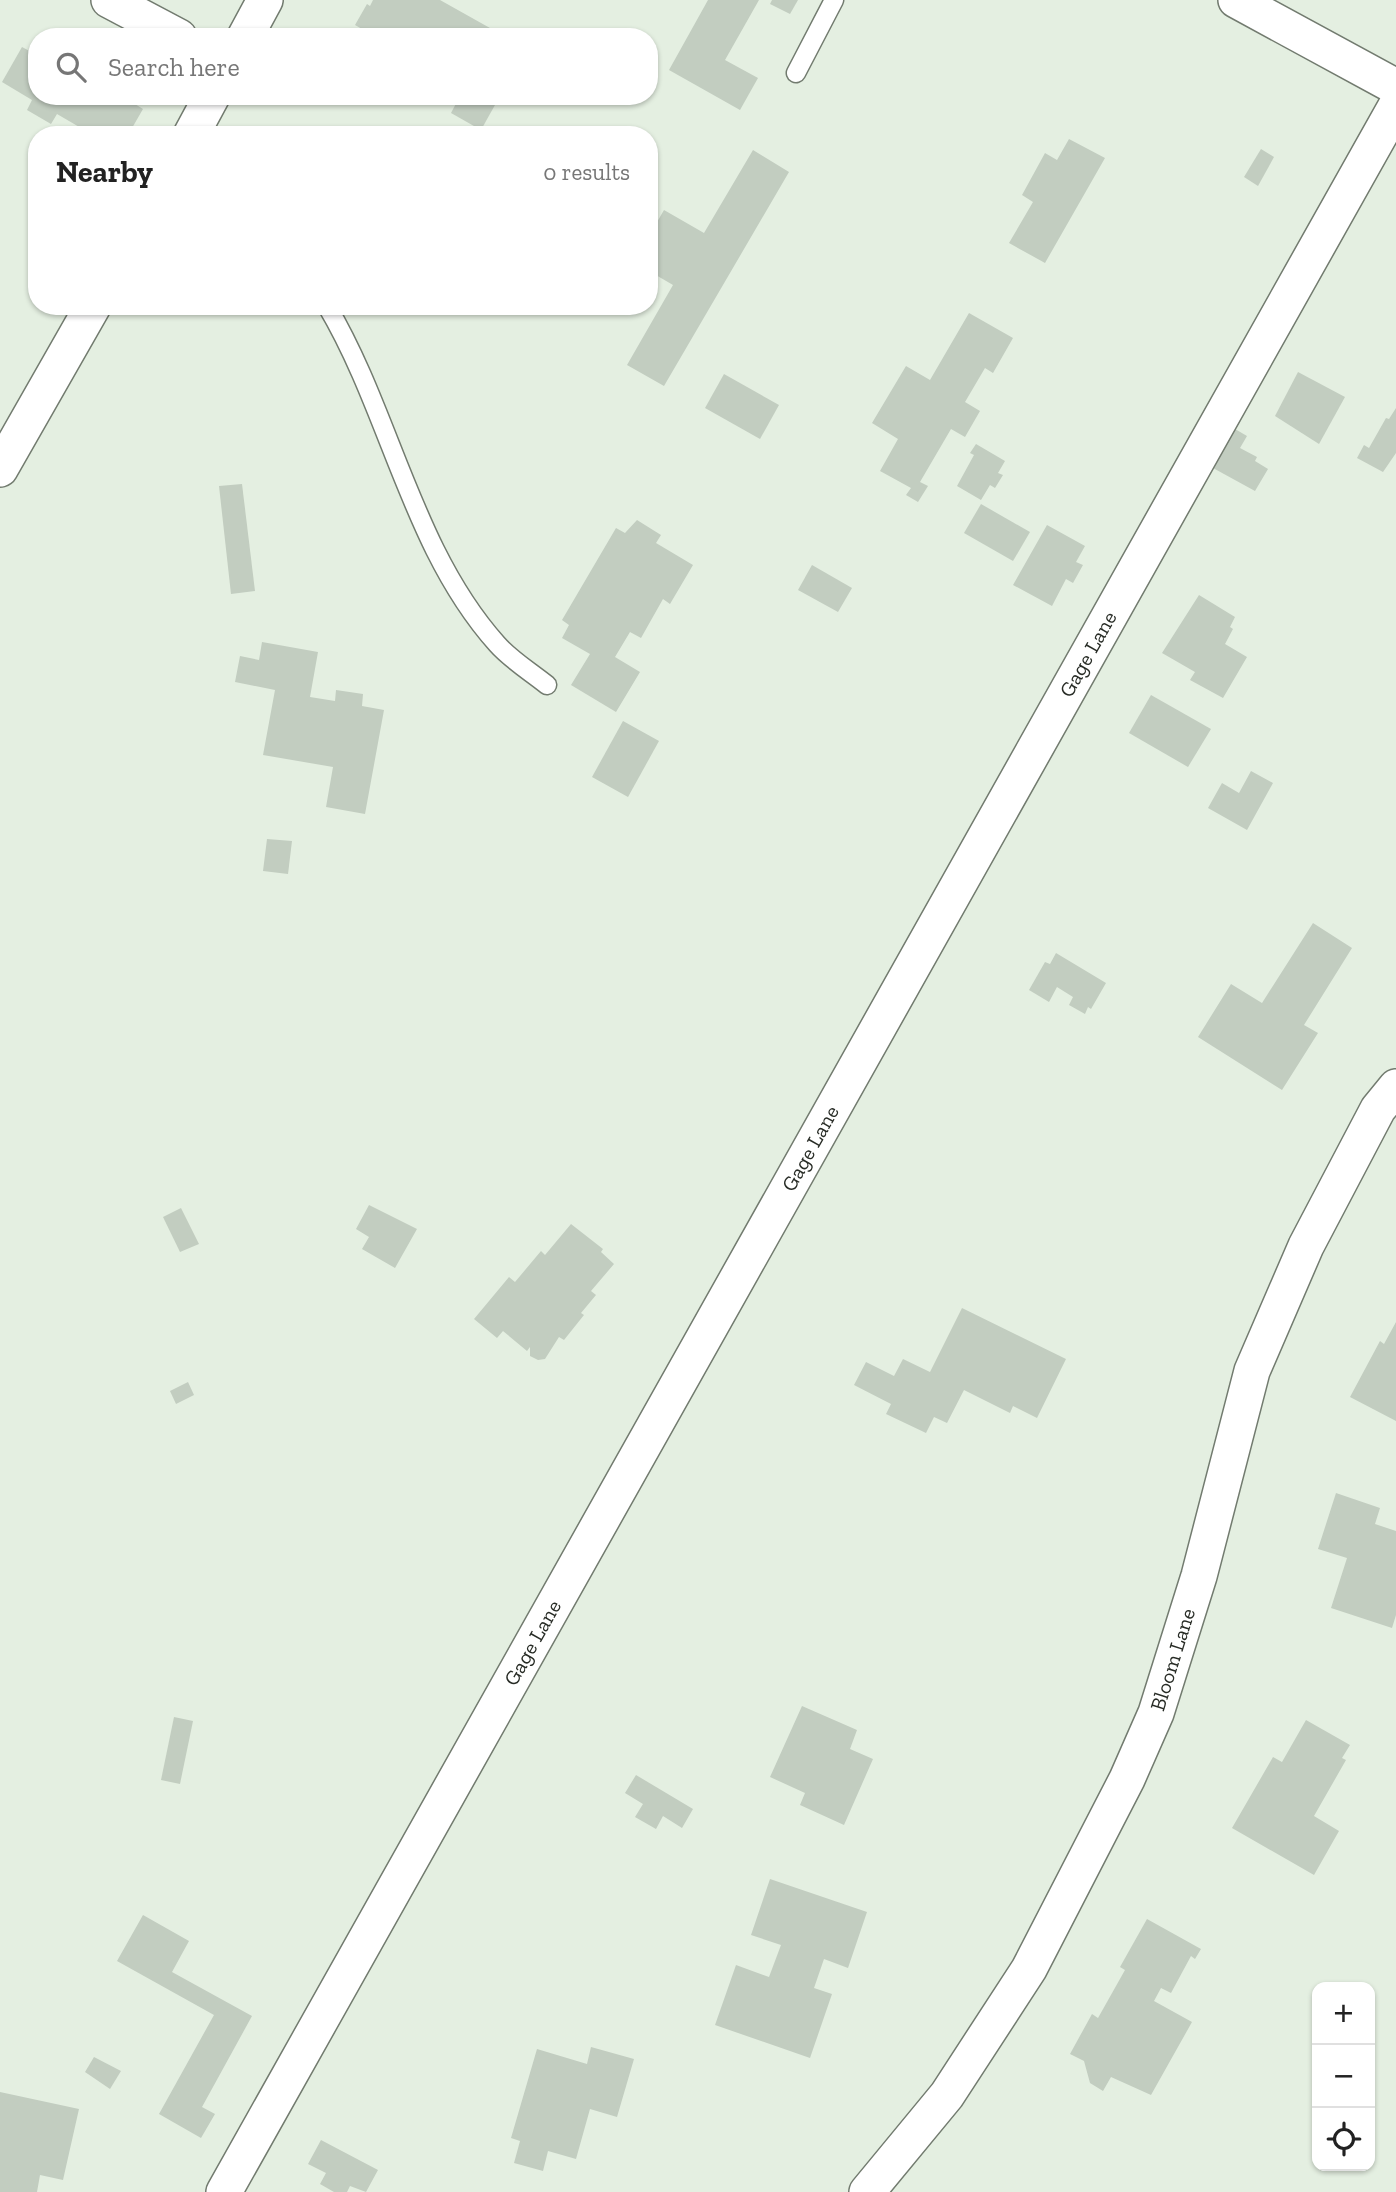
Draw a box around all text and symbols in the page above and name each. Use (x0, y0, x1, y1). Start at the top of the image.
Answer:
search box (28, 28, 658, 105)
icon: search (52, 48, 90, 86)
text: Search here (108, 51, 240, 83)
text: Nearby (56, 154, 153, 190)
text: 0 results (543, 158, 630, 186)
street label: Gage Lane (1054, 606, 1122, 701)
street label: Gage Lane (776, 1101, 844, 1195)
street label: Gage Lane (498, 1595, 566, 1690)
street label: Bloom Lane (1144, 1605, 1200, 1714)
map controls (1312, 1982, 1375, 2171)
button: + (1312, 1982, 1375, 2045)
button: − (1312, 2045, 1375, 2108)
button: locate (1312, 2108, 1375, 2171)

